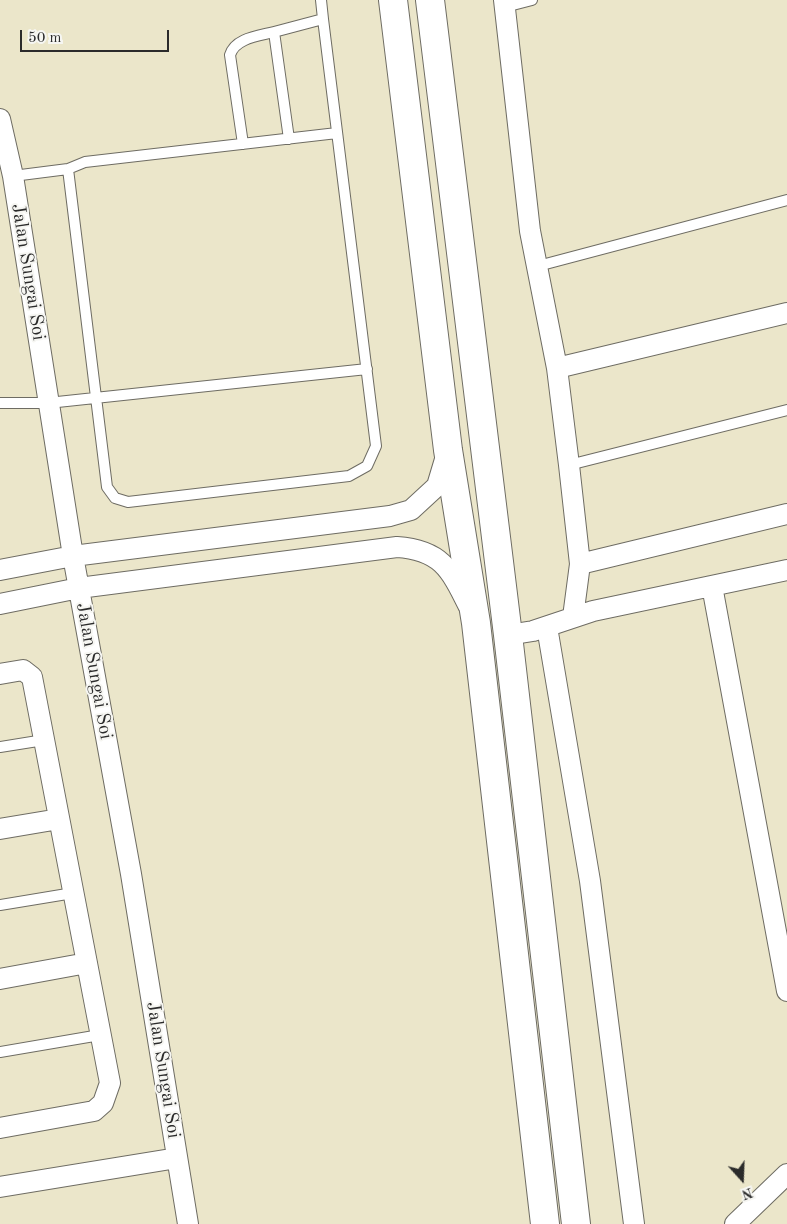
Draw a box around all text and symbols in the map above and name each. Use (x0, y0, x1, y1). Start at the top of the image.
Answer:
scale bar (22, 20, 171, 52)
text: 50 m (28, 31, 62, 46)
street label: Jalan Sungai Soi (6, 202, 50, 342)
street label: Jalan Sungai Soi (71, 601, 117, 741)
street label: Jalan Sungai Soi (141, 1000, 185, 1140)
north arrow (717, 1154, 767, 1204)
text: N (740, 1185, 755, 1202)

